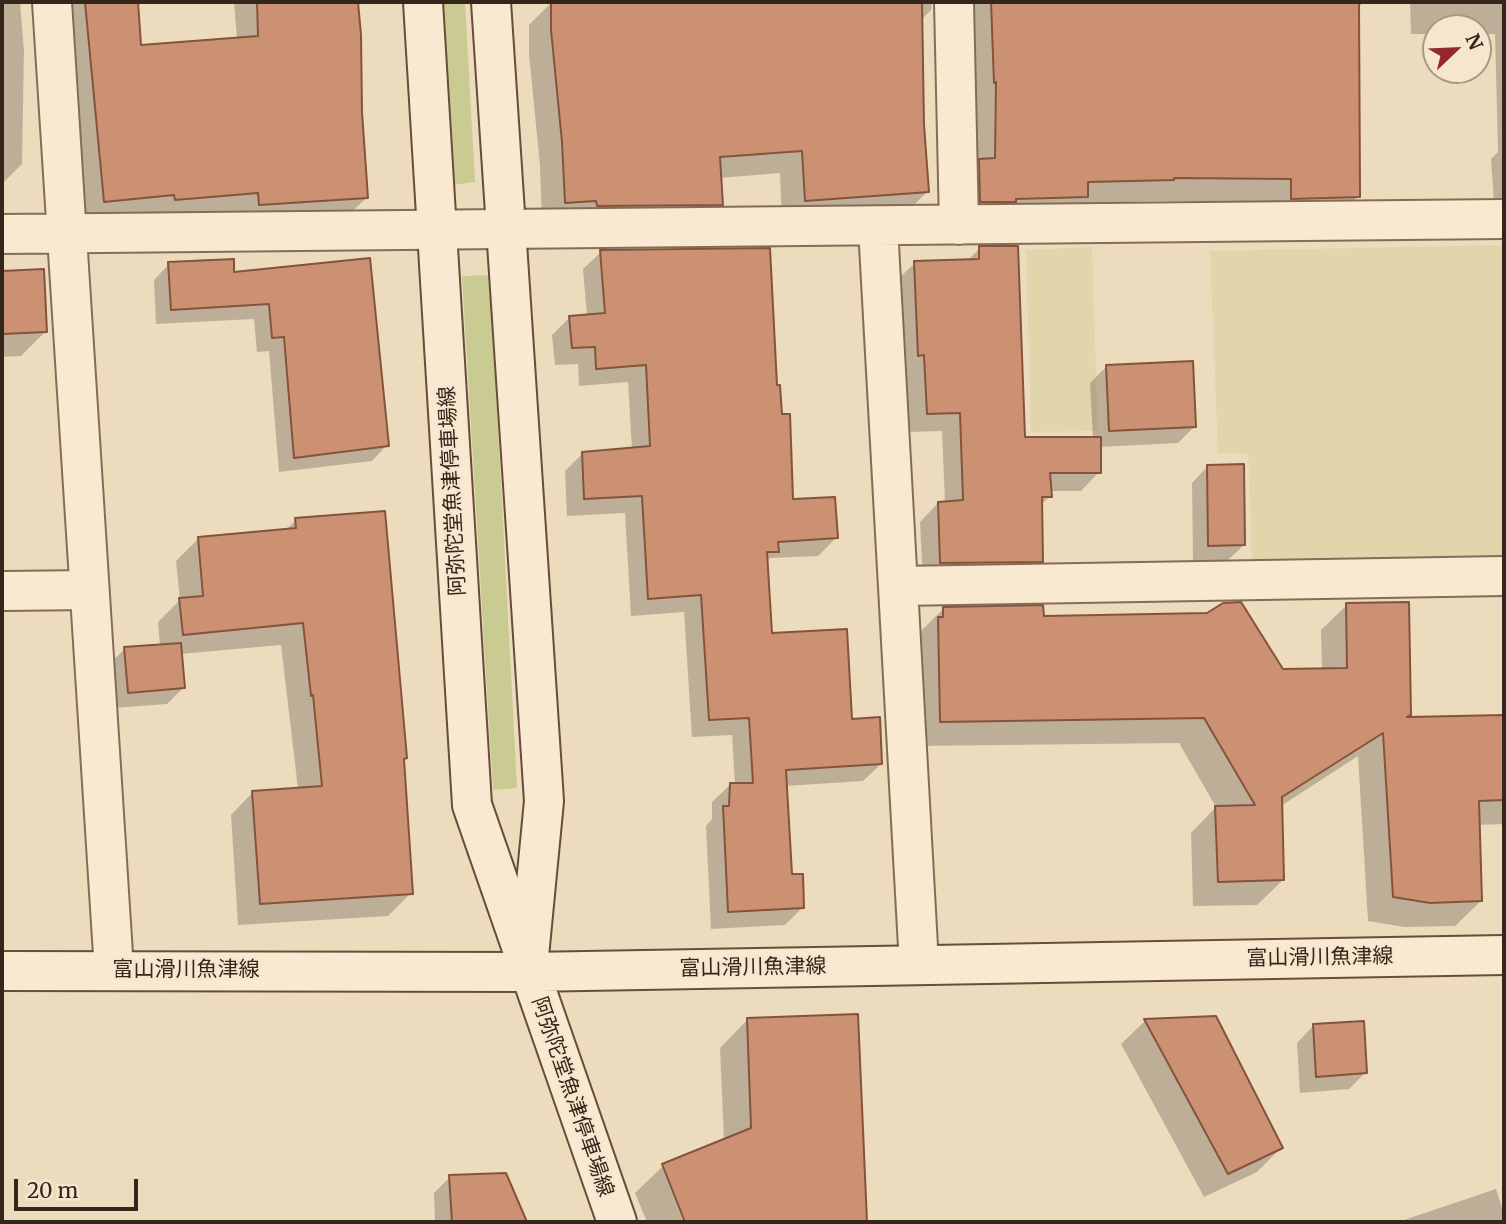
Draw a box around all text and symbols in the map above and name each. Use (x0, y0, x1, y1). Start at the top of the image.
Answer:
north arrow (1422, 14, 1492, 84)
text: N (1461, 30, 1488, 53)
street label: 阿弥陀堂魚津停車場線 (435, 385, 471, 597)
street label: 富山滑川魚津線 (1246, 944, 1394, 972)
street label: 富山滑川魚津線 (679, 954, 827, 982)
street label: 富山滑川魚津線 (113, 957, 259, 983)
street label: 阿弥陀堂魚津停車場線 (526, 994, 618, 1200)
scale bar (18, 1164, 142, 1208)
text: 20 m (27, 1177, 78, 1204)

